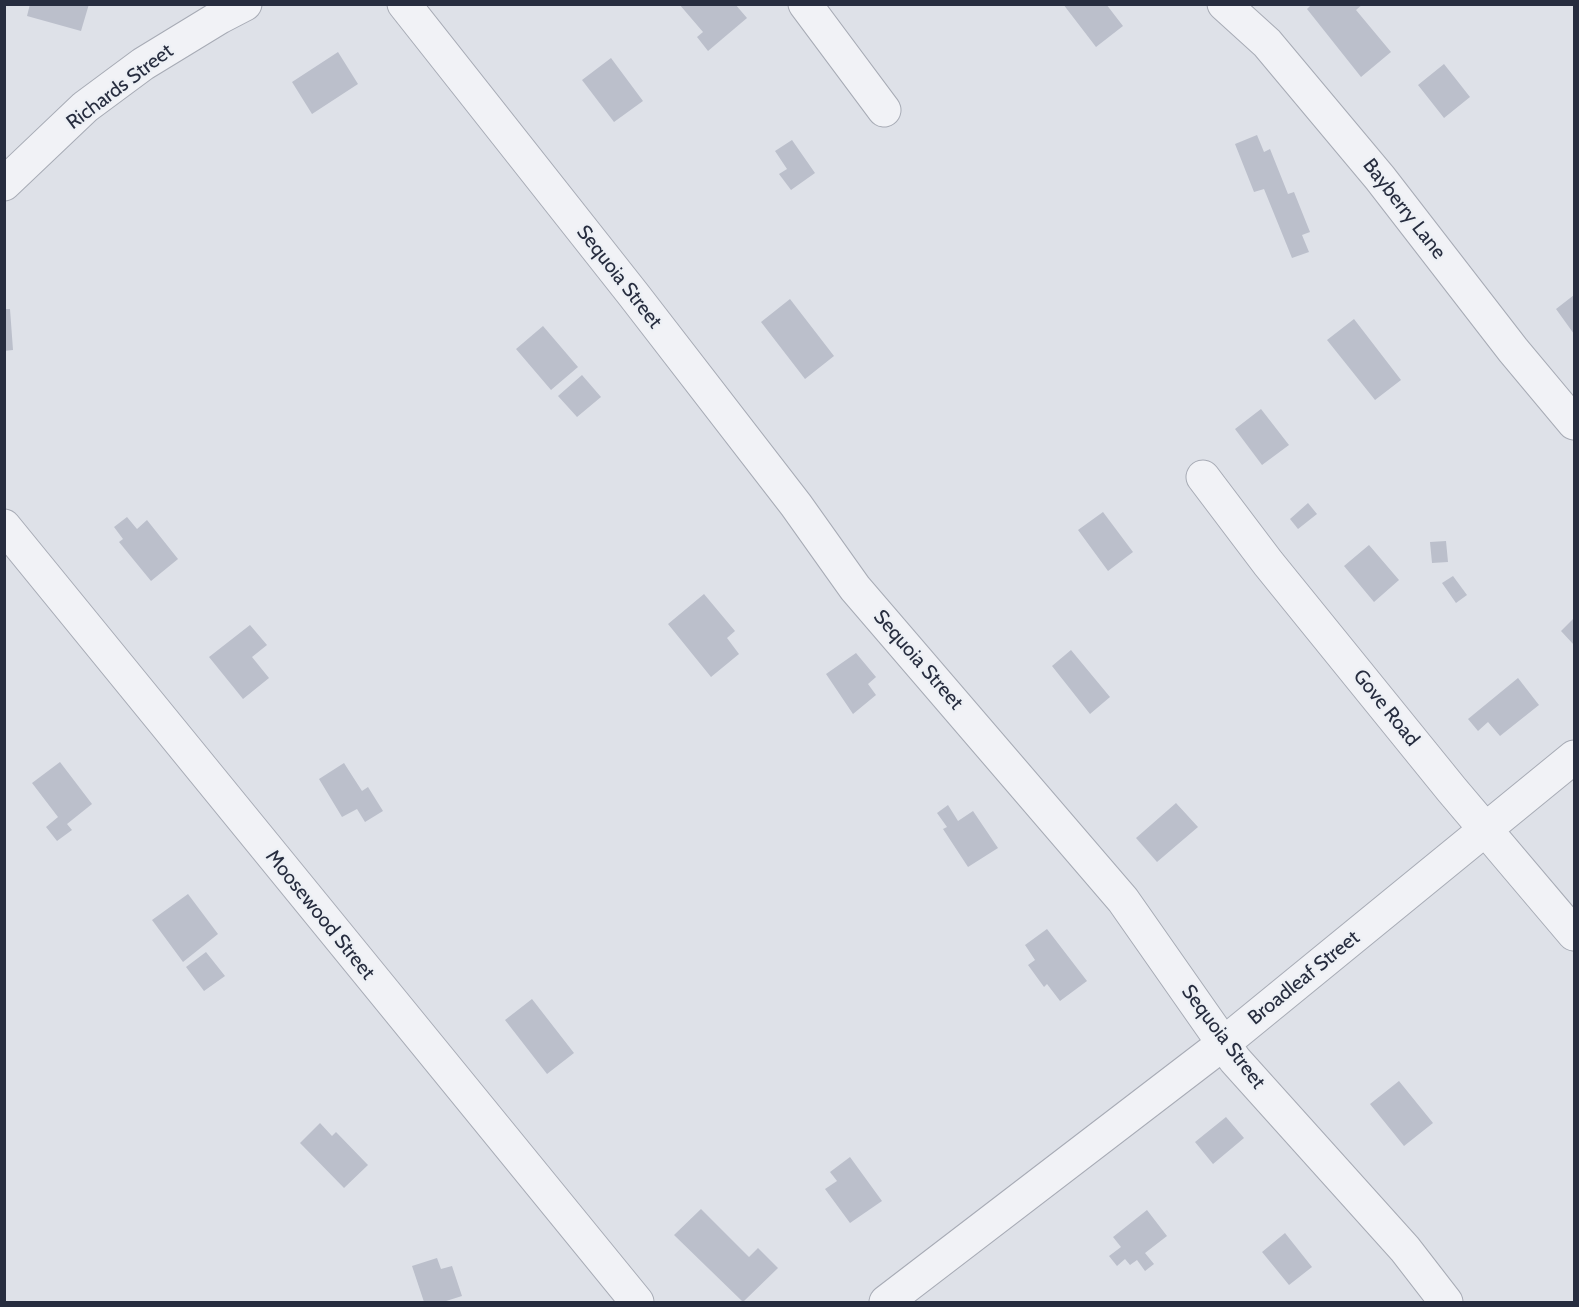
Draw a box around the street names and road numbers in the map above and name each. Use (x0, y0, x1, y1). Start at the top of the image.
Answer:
street label: Richards Street (62, 39, 178, 135)
street label: Bayberry Lane (1357, 154, 1451, 264)
street label: Sequoia Street (571, 221, 667, 333)
street label: Sequoia Street (868, 605, 968, 715)
street label: Gove Road (1348, 665, 1424, 751)
street label: Moosewood Street (260, 845, 380, 985)
street label: Broadleaf Street (1243, 926, 1365, 1030)
street label: Sequoia Street (1176, 980, 1270, 1094)

